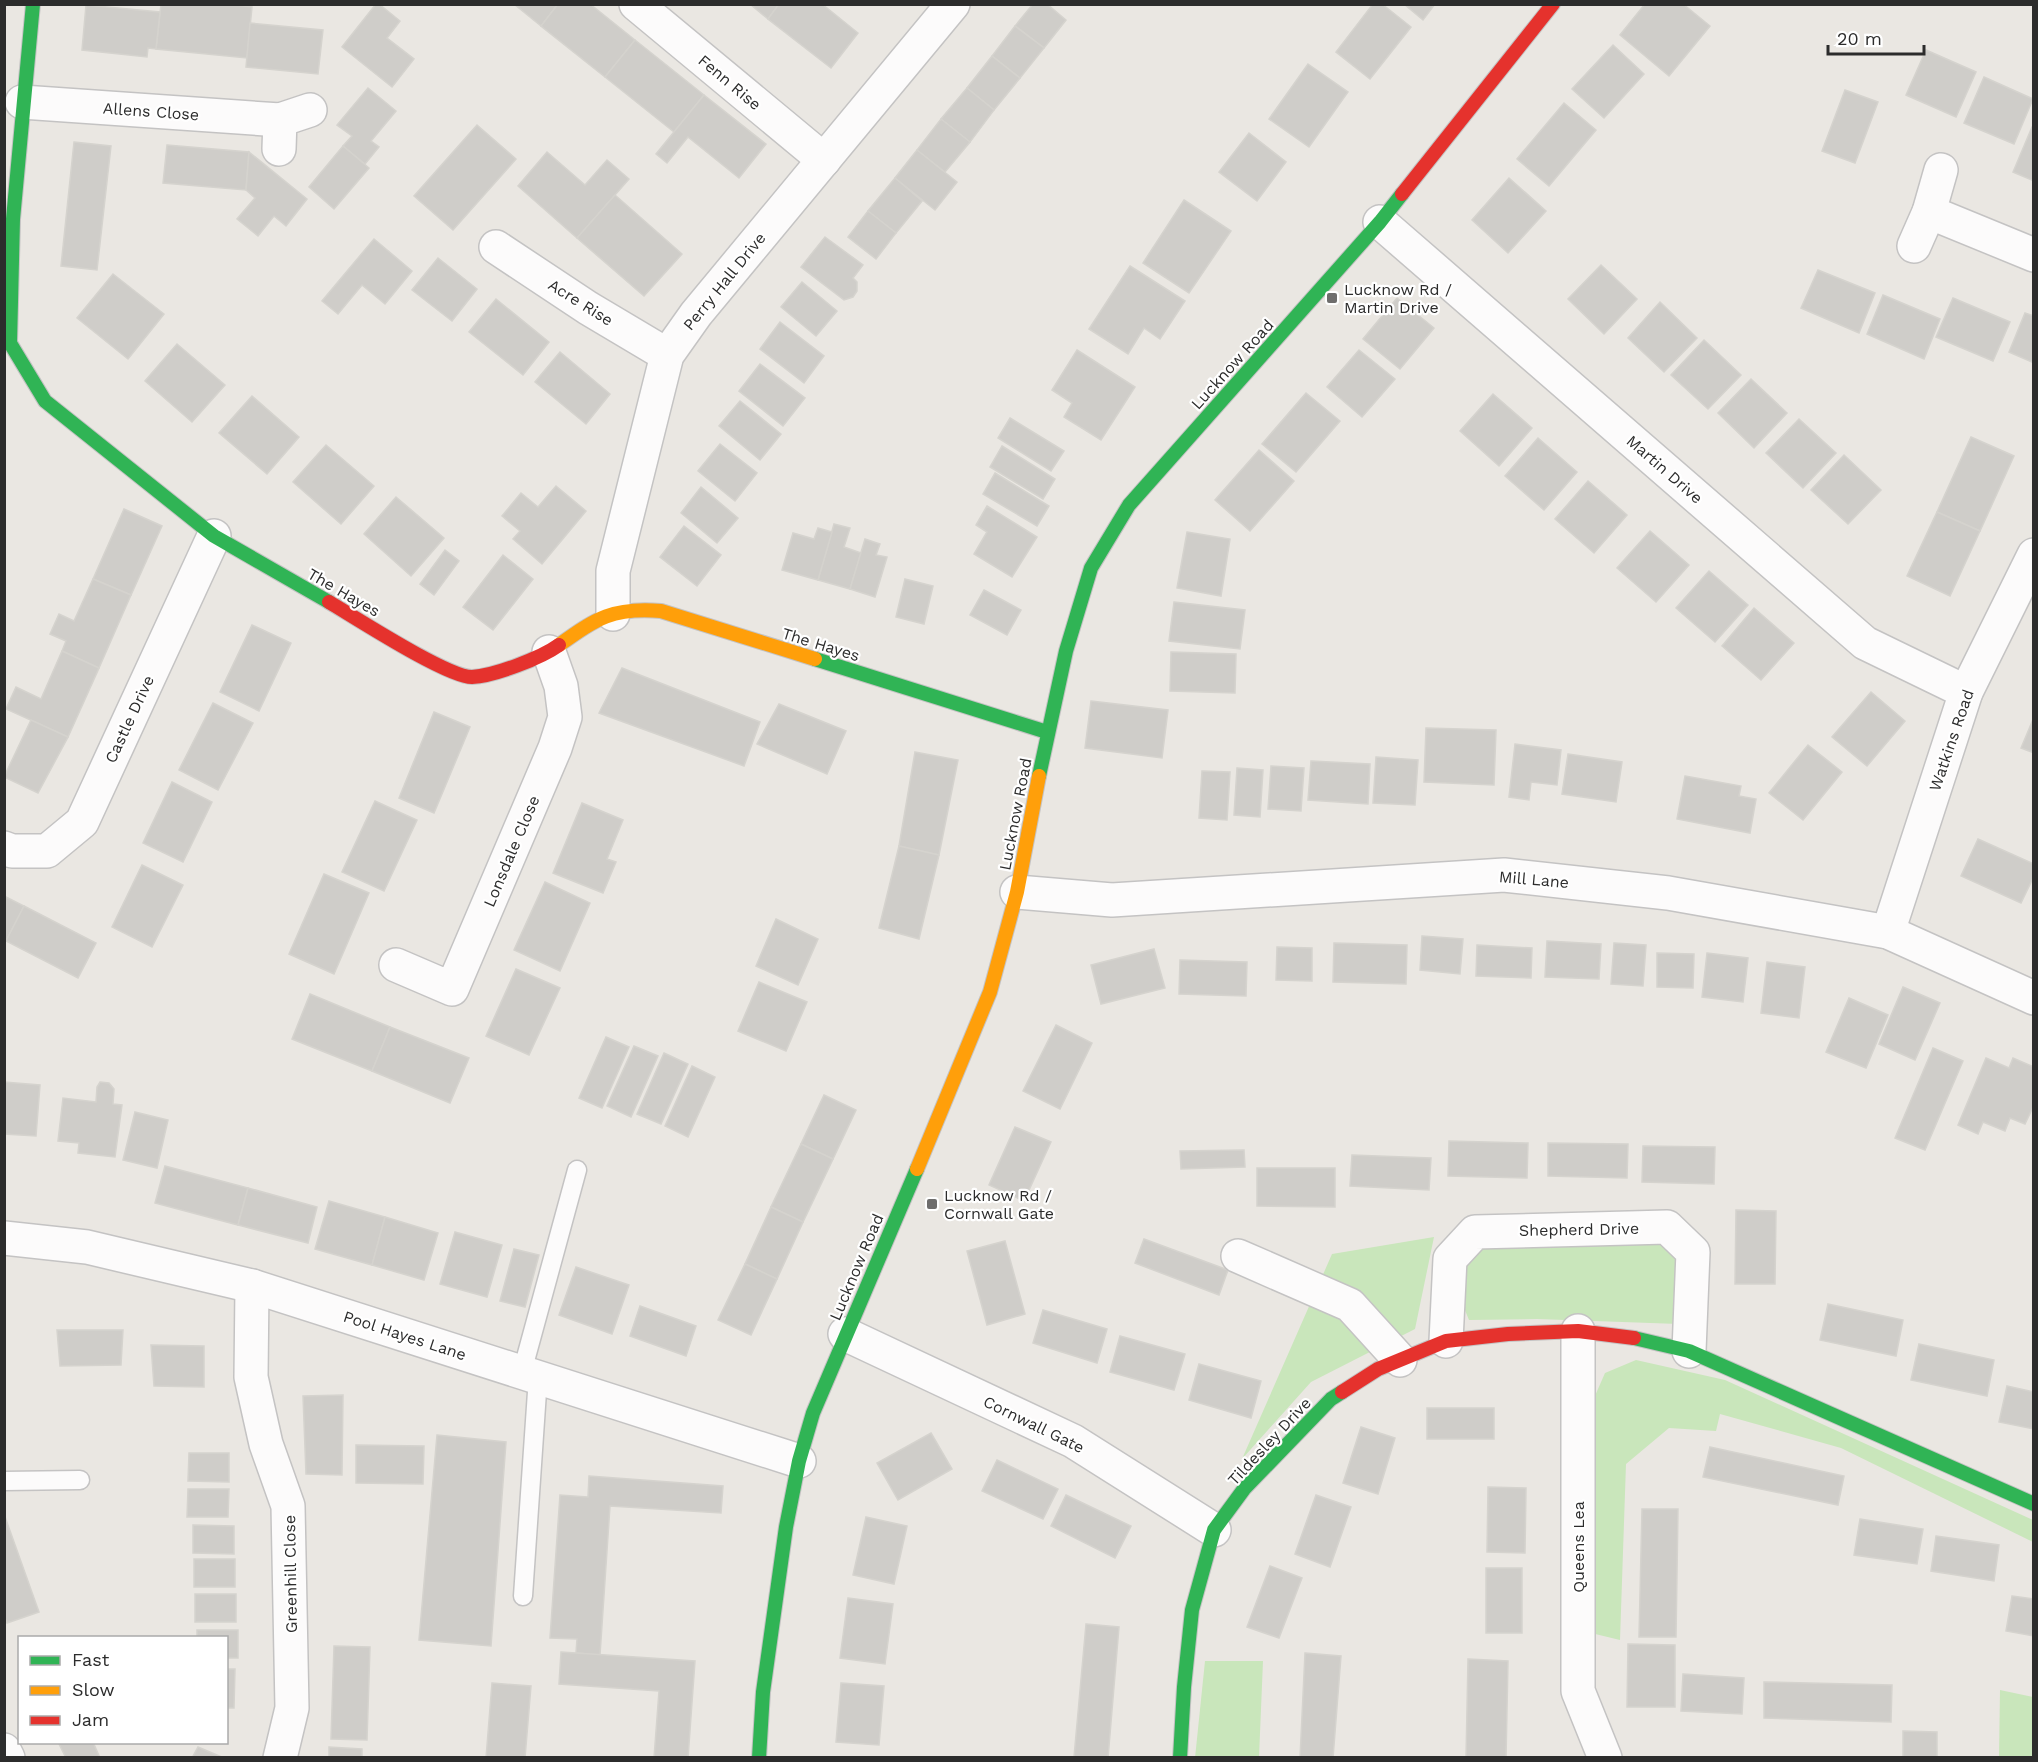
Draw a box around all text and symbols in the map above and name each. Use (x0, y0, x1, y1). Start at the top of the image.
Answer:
scale bar (1828, 18, 1924, 56)
text: 20 m (1837, 28, 1882, 49)
street label: Fenn Rise (695, 51, 765, 114)
street label: Allens Close (102, 99, 200, 124)
street label: Perry Hall Drive (679, 229, 770, 334)
street label: Acre Rise (545, 275, 617, 330)
place label: Lucknow Rd / Martin Drive (1344, 280, 1452, 317)
marker: Lucknow Rd / Martin Drive (1325, 291, 1339, 305)
street label: Lucknow Road (1187, 316, 1278, 413)
street label: Martin Drive (1623, 431, 1707, 508)
street label: The Hayes (304, 564, 383, 621)
street label: The Hayes (780, 624, 862, 665)
street label: Castle Drive (101, 672, 158, 766)
street label: Watkins Road (1925, 687, 1978, 794)
street label: Lucknow Road (995, 756, 1036, 872)
street label: Lonsdale Close (479, 793, 543, 910)
street label: Mill Lane (1498, 867, 1570, 892)
place label: Lucknow Rd / Cornwall Gate (944, 1186, 1054, 1223)
marker: Lucknow Rd / Cornwall Gate (925, 1197, 939, 1211)
street label: Lucknow Road (825, 1211, 887, 1323)
street label: Shepherd Drive (1519, 1219, 1639, 1240)
street label: Pool Hayes Lane (341, 1307, 469, 1364)
street label: Cornwall Gate (980, 1392, 1087, 1457)
street label: Tildesley Drive (1224, 1394, 1315, 1489)
street label: Queens Lea (1569, 1501, 1588, 1593)
street label: Greenhill Close (280, 1515, 301, 1633)
legend (18, 1636, 228, 1744)
text: Fast (72, 1649, 110, 1670)
text: Slow (72, 1679, 115, 1700)
text: Jam (72, 1709, 109, 1730)

